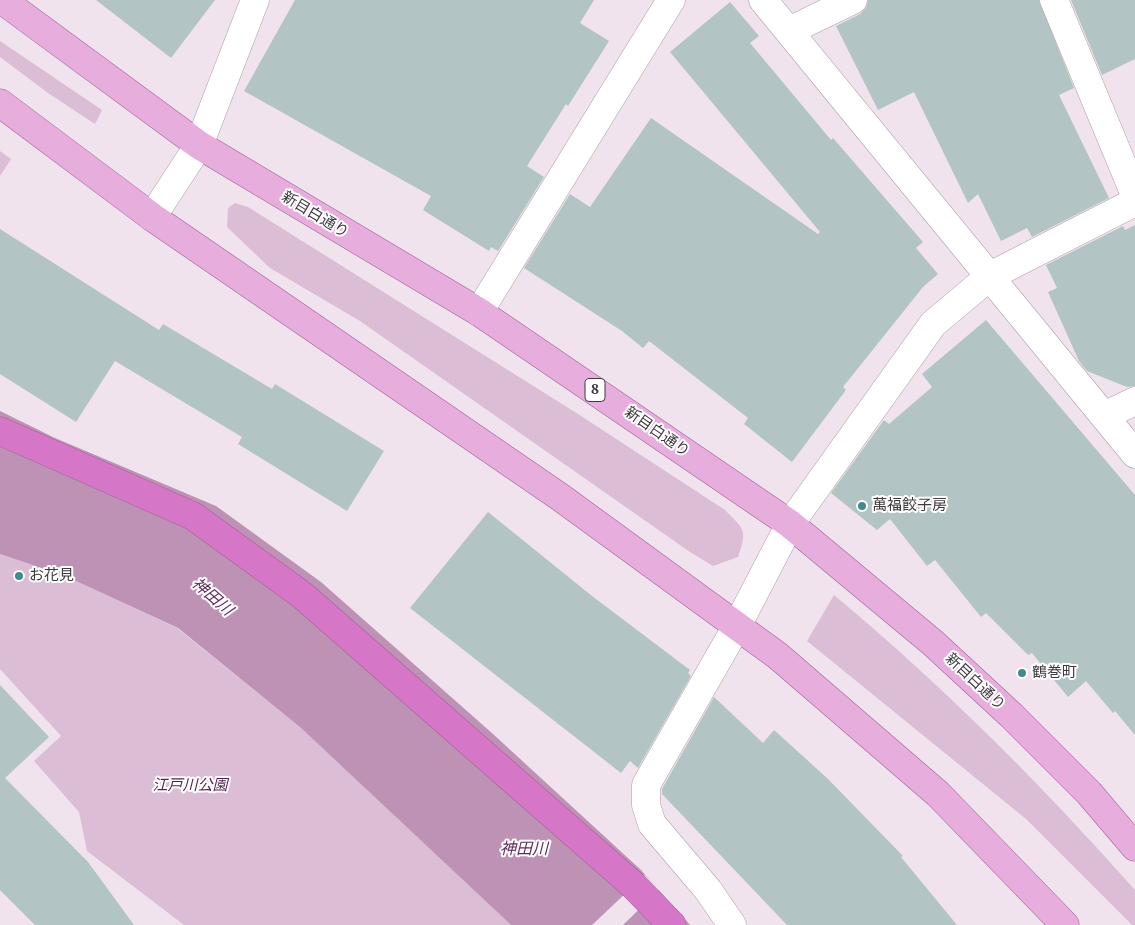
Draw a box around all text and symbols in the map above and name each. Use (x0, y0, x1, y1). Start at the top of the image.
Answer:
street label: 新目白通り (278, 188, 352, 242)
road number: 8 (585, 378, 605, 402)
street label: 新目白通り (621, 403, 693, 461)
place label: 萬福餃子房 (872, 497, 947, 515)
marker: 萬福餃子房 (856, 500, 868, 512)
place label: お花見 (29, 567, 74, 585)
marker: お花見 (13, 570, 25, 582)
water label: 神田川 (188, 574, 236, 620)
street label: 新目白通り (941, 650, 1009, 714)
place label: 鶴巻町 (1032, 664, 1077, 682)
marker: 鶴巻町 (1016, 667, 1028, 679)
park label: 江戸川公園 (153, 777, 227, 795)
water label: 神田川 (500, 839, 548, 859)

